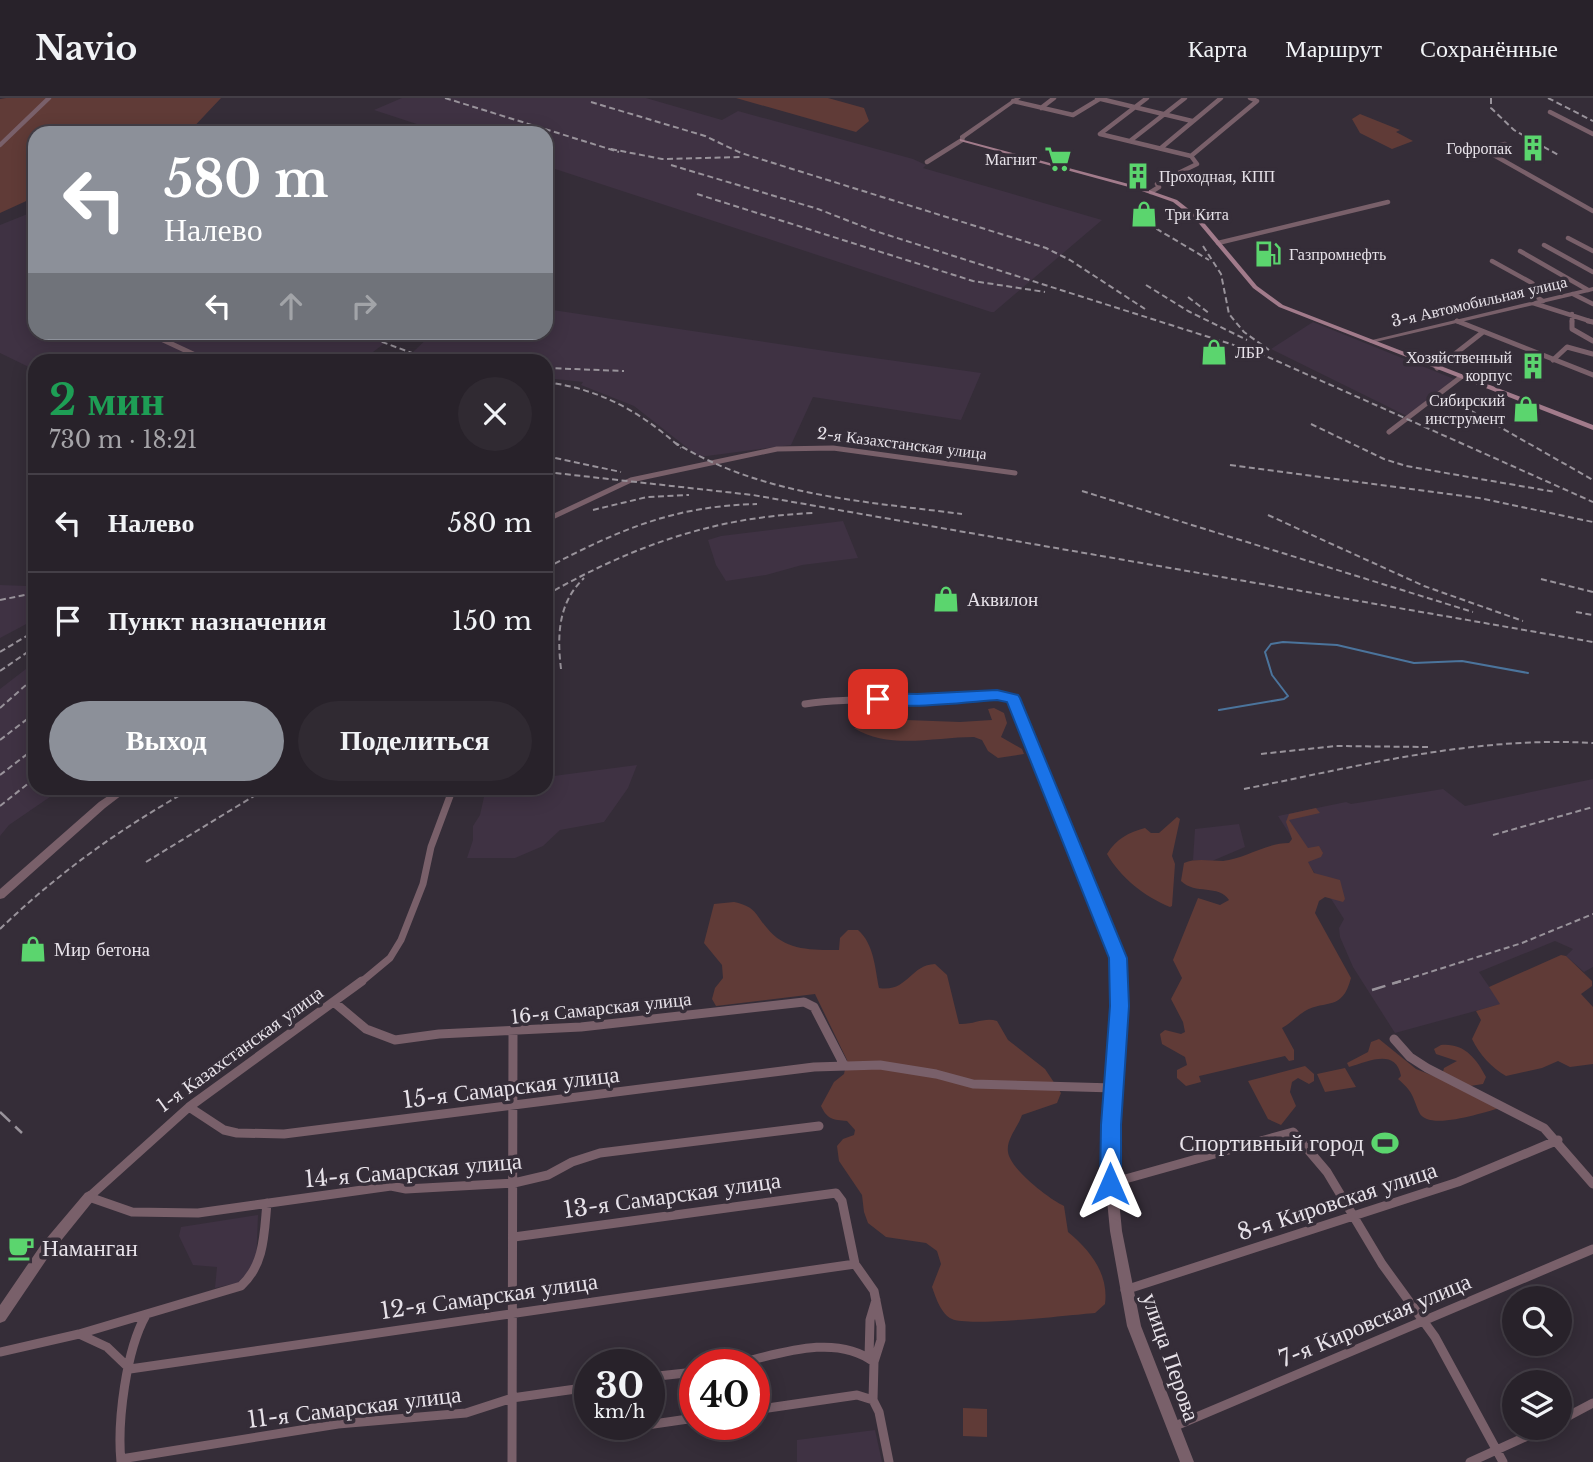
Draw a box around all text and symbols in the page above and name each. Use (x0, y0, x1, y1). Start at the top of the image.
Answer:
text: Navio (35, 28, 137, 69)
text: Карта (1188, 34, 1247, 63)
text: Маршрут (1285, 34, 1382, 63)
text: Сохранённые (1420, 34, 1558, 63)
building icon: Гофропак (1518, 133, 1548, 163)
place label: Гофропак (1446, 138, 1512, 158)
supermarket icon: Магнит (1043, 144, 1073, 174)
text: 580 m (164, 149, 329, 210)
place label: Магнит (985, 149, 1037, 169)
icon: left (49, 154, 140, 245)
building icon: Проходная, КПП (1123, 161, 1153, 191)
place label: Проходная, КПП (1159, 166, 1275, 186)
shop icon: Три Кита (1129, 199, 1159, 229)
place label: Три Кита (1165, 204, 1229, 224)
text: Налево (164, 210, 263, 250)
fuel station icon: Газпромнефть (1253, 239, 1283, 269)
place label: Газпромнефть (1289, 244, 1386, 264)
street label: 3-я Автомобильная улица (1389, 271, 1569, 331)
icon: left (199, 287, 237, 325)
icon: ahead (272, 287, 310, 325)
icon: right (345, 287, 383, 325)
shop icon: ЛБР (1199, 337, 1229, 367)
place label: ЛБР (1235, 342, 1264, 362)
place label: Хозяйственный корпус (1406, 347, 1512, 385)
building icon: Хозяйственный корпус (1518, 351, 1548, 381)
text: 2 мин (49, 374, 165, 426)
button: close (458, 377, 532, 451)
place label: Сибирский инструмент (1425, 390, 1505, 428)
shop icon: Сибирский инструмент (1511, 394, 1541, 424)
street label: 2-я Казахстанская улица (816, 423, 988, 463)
text: 730 m · 18:21 (49, 426, 197, 454)
icon: left (49, 504, 87, 542)
text: Налево (108, 507, 194, 539)
text: 580 m (448, 507, 532, 539)
shop icon: Аквилон (931, 584, 961, 614)
place label: Аквилон (967, 588, 1038, 611)
icon: arrive (49, 602, 87, 640)
text: Пункт назначения (108, 605, 326, 637)
text: 150 m (452, 605, 532, 637)
pin (848, 669, 908, 729)
icon: arrive (859, 680, 897, 718)
button: Выход (49, 701, 284, 781)
button: Поделиться (298, 701, 532, 781)
shop icon: Мир бетона (18, 934, 48, 964)
place label: Мир бетона (54, 938, 151, 961)
street label: 1-я Казахстанская улица (152, 981, 328, 1117)
street label: 16-я Самарская улица (510, 987, 693, 1029)
street label: 15-я Самарская улица (401, 1060, 621, 1114)
sports icon: Спортивный город (1370, 1128, 1400, 1158)
place label: Спортивный город (1179, 1129, 1364, 1157)
street label: 14-я Самарская улица (303, 1147, 523, 1193)
position arrow (1073, 1147, 1147, 1221)
street label: 8-я Кировская улица (1234, 1155, 1440, 1247)
street label: 13-я Самарская улица (562, 1166, 782, 1224)
cafe icon: Наманган (6, 1233, 36, 1263)
place label: Наманган (42, 1234, 138, 1262)
street label: 12-я Самарская улица (379, 1267, 599, 1325)
street label: 7-я Кировская улица (1275, 1267, 1475, 1373)
map controls (1502, 1286, 1572, 1440)
button: search (1502, 1286, 1572, 1356)
street label: улица Перова (1136, 1289, 1206, 1425)
speed limit sign: 40 (679, 1349, 770, 1440)
text: 30 (595, 1364, 644, 1407)
button: layers (1502, 1370, 1572, 1440)
street label: 11-я Самарская улица (245, 1380, 463, 1434)
text: km/h (594, 1401, 645, 1423)

